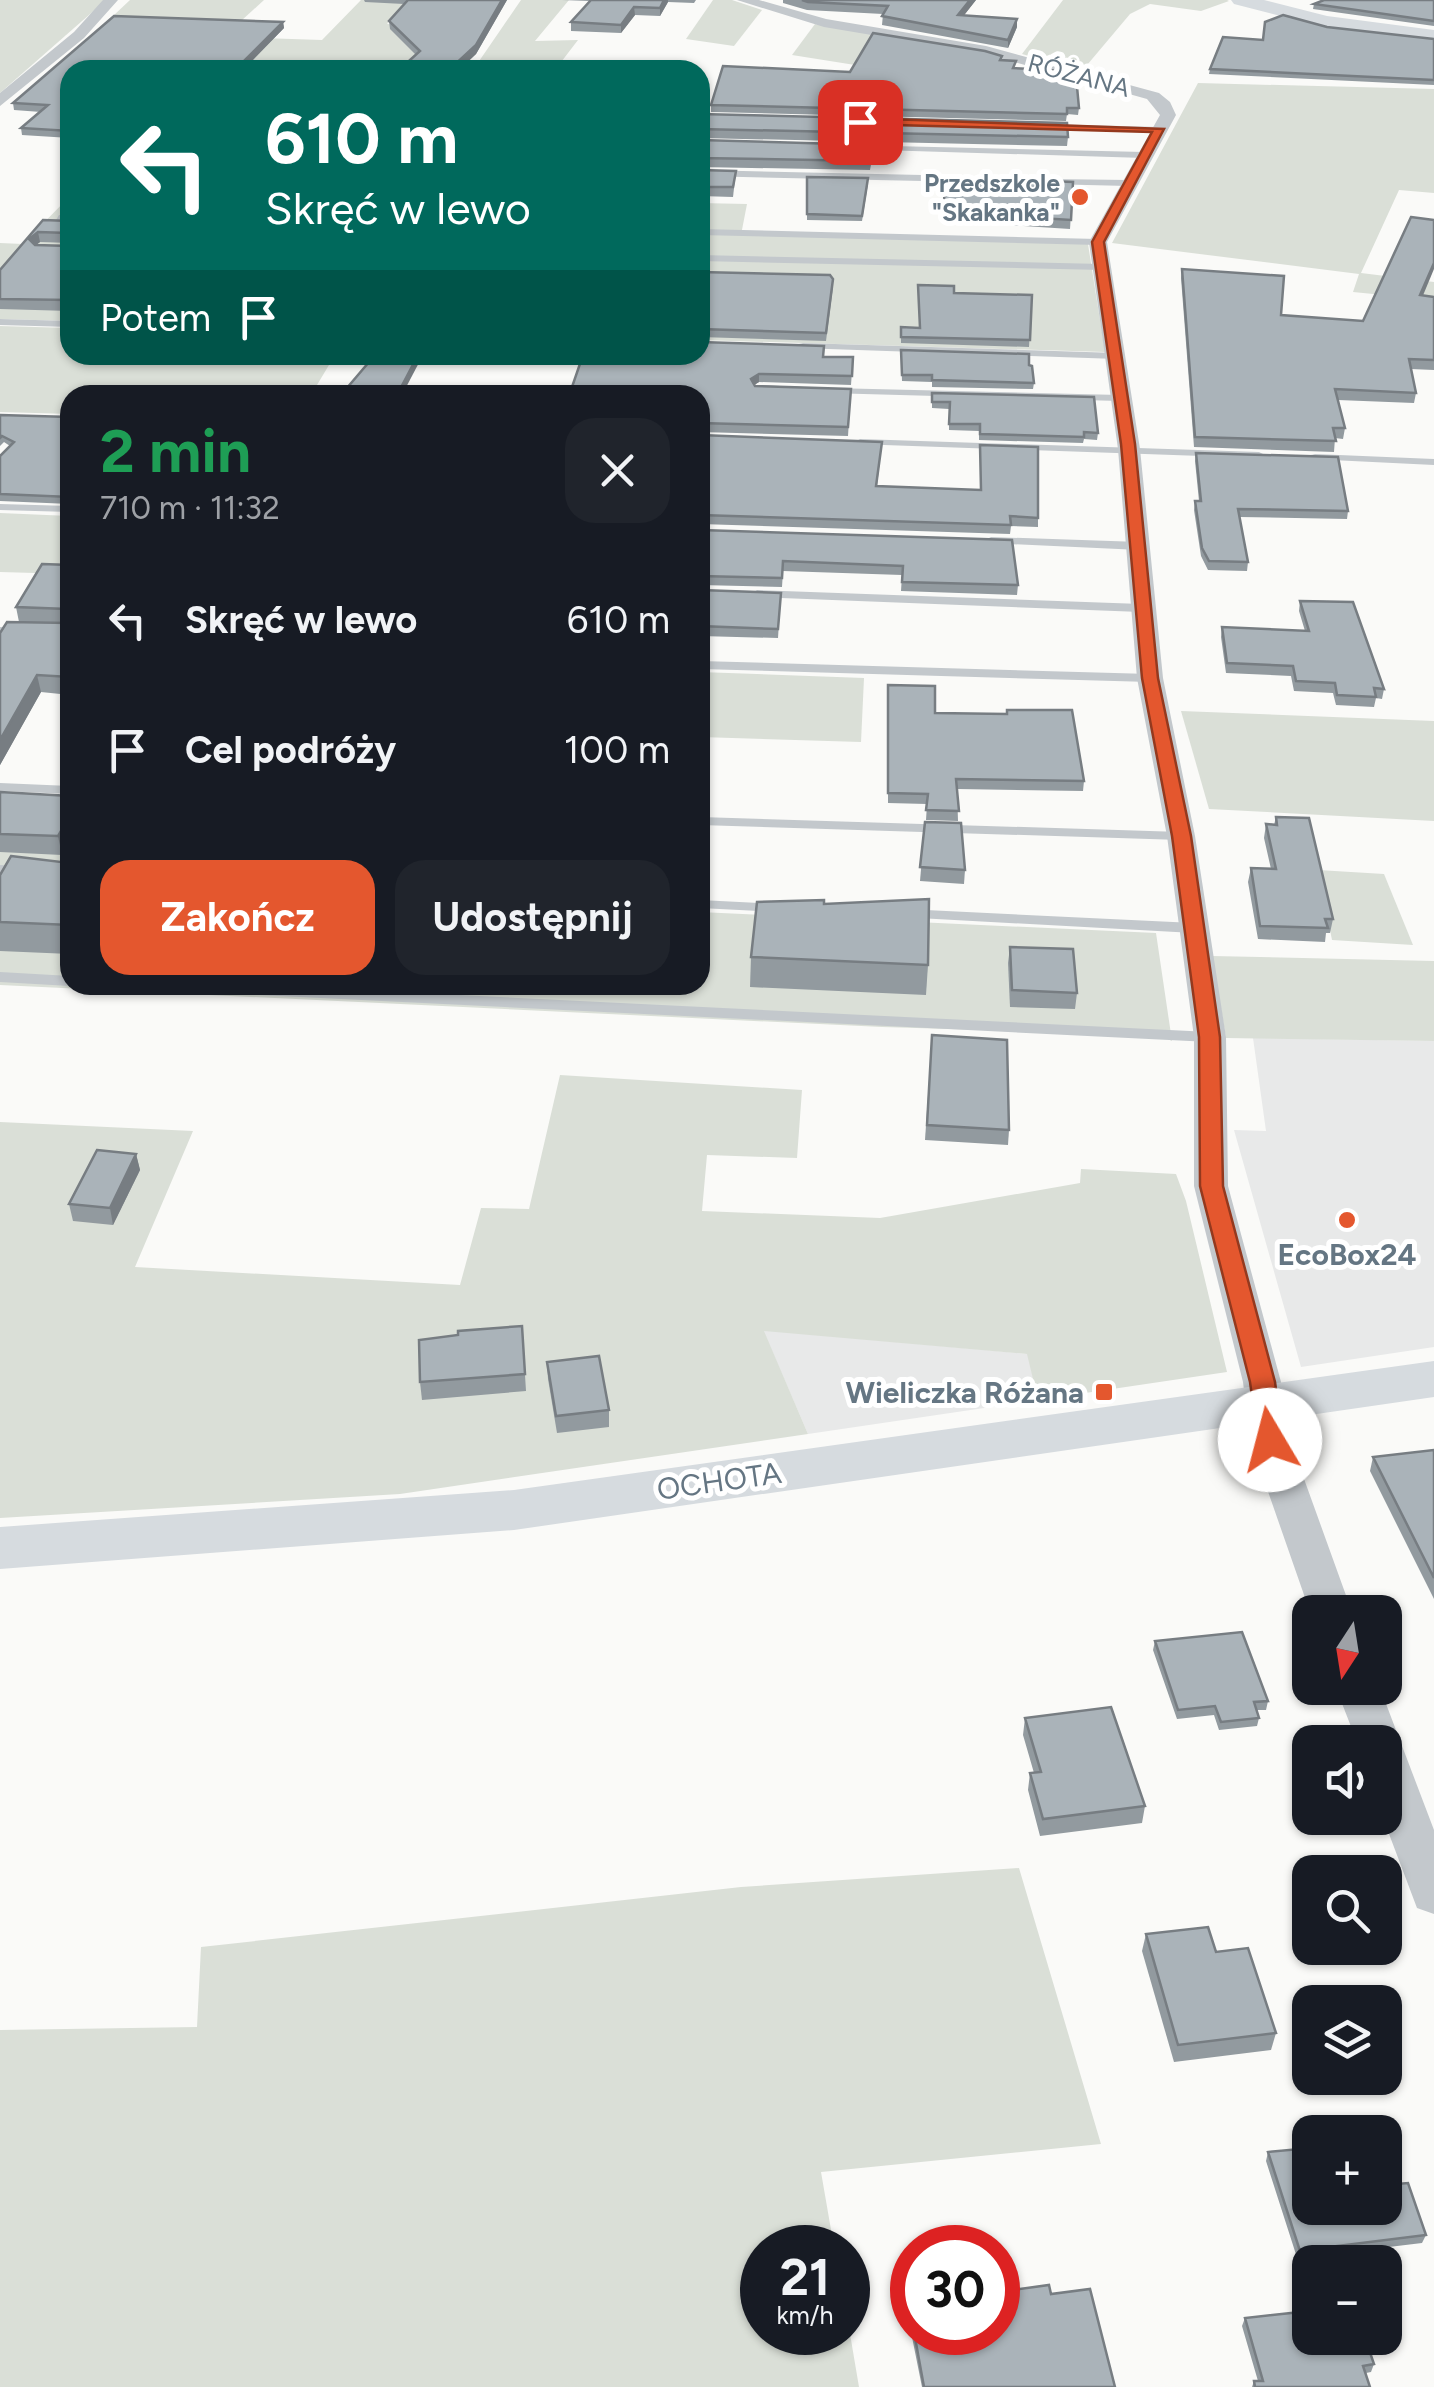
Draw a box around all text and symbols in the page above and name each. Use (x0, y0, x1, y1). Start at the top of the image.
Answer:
street label: RÓŻANA (1025, 47, 1133, 103)
pin (818, 80, 903, 165)
icon: arrive (833, 95, 888, 150)
text: 610 m (265, 96, 458, 181)
icon: left (100, 100, 230, 230)
place label: Przedszkole "Skakanka" (924, 168, 1060, 227)
text: Skręć w lewo (265, 181, 531, 235)
marker: Przedszkole "Skakanka" (1069, 186, 1091, 208)
icon: arrive (231, 290, 286, 345)
text: Potem (100, 295, 211, 341)
text: 2 min (100, 415, 251, 487)
button: close (565, 418, 670, 523)
text: 710 m · 11:32 (100, 489, 280, 527)
icon: left (100, 593, 155, 648)
text: Skręć w lewo (185, 597, 417, 643)
text: 610 m (567, 597, 670, 643)
icon: arrive (100, 723, 155, 778)
text: Cel podróży (185, 727, 396, 773)
text: 100 m (564, 727, 670, 773)
button: Zakończ (100, 860, 375, 975)
button: Udostępnij (395, 860, 670, 975)
marker: EcoBox24 (1336, 1209, 1358, 1231)
place label: EcoBox24 (1277, 1236, 1417, 1273)
place label: Wieliczka Różana (845, 1374, 1084, 1411)
marker: Wieliczka Różana (1093, 1381, 1115, 1403)
position arrow (1218, 1388, 1322, 1492)
street label: OCHOTA (654, 1454, 784, 1508)
north arrow (1292, 1595, 1402, 1705)
map controls (1292, 1595, 1402, 2355)
button: sound (1292, 1725, 1402, 1835)
button: search (1292, 1855, 1402, 1965)
button: layers (1292, 1985, 1402, 2095)
button: + (1292, 2115, 1402, 2225)
speed limit sign: 30 (890, 2225, 1020, 2355)
button: − (1292, 2245, 1402, 2355)
text: 21 (780, 2247, 830, 2308)
text: km/h (776, 2300, 834, 2330)

